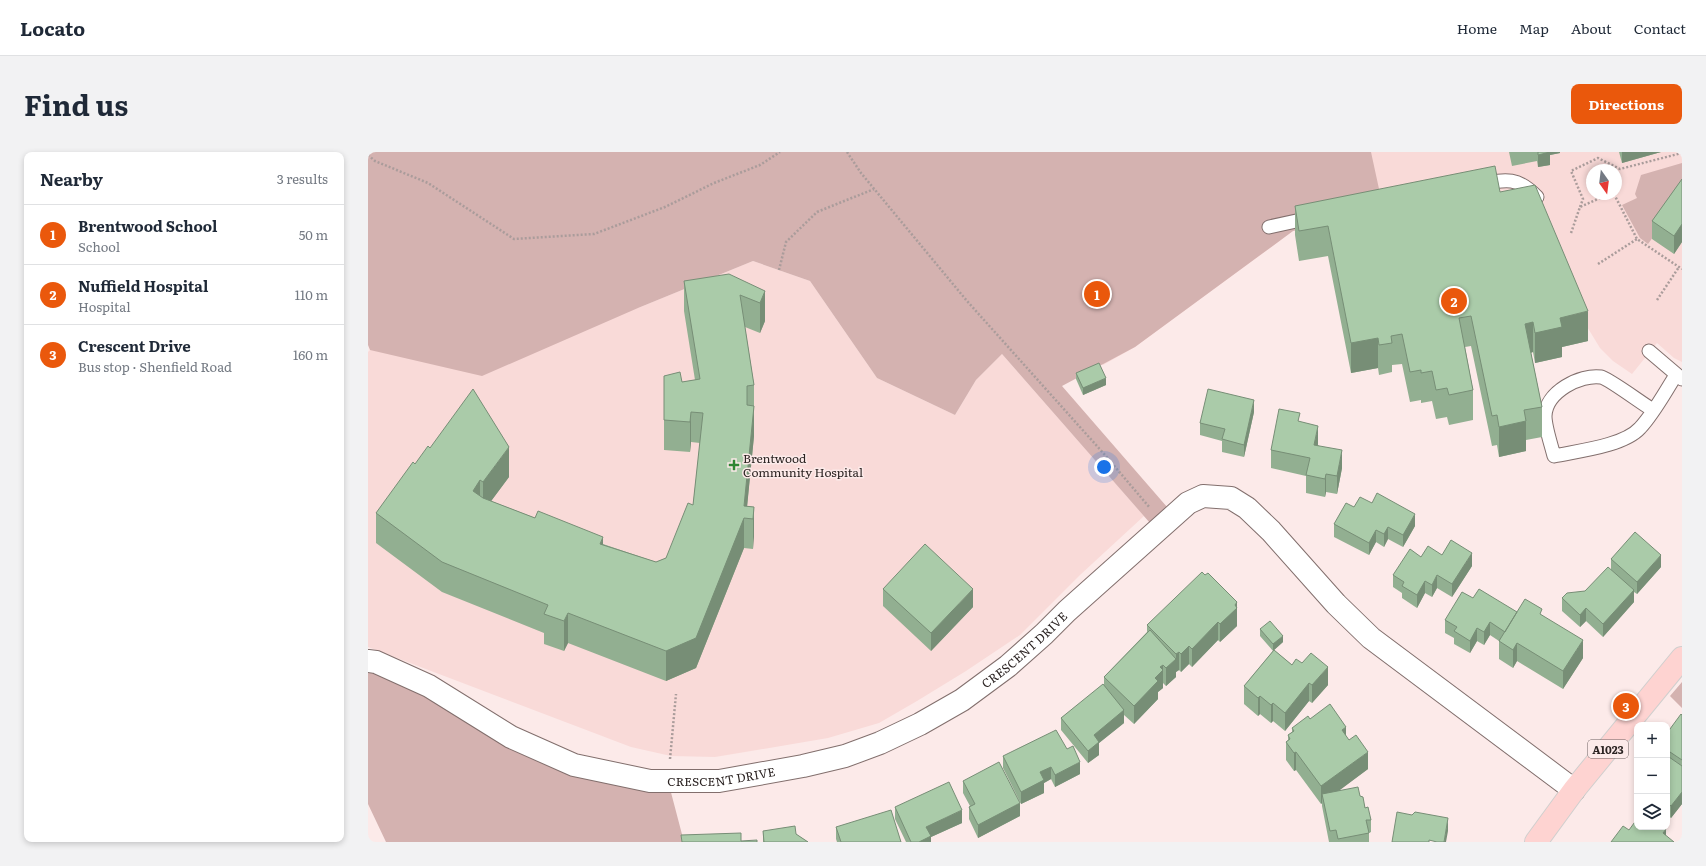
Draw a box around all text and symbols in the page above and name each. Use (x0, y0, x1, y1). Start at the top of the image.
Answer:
text: Locato (20, 14, 85, 42)
text: Home (1457, 18, 1497, 38)
text: Map (1519, 18, 1549, 38)
text: About (1571, 18, 1612, 38)
text: Contact (1634, 18, 1686, 38)
text: Find us (24, 83, 128, 125)
button: Directions (1571, 84, 1682, 124)
north arrow (1586, 164, 1622, 200)
text: Nearby (40, 166, 103, 191)
text: 3 results (277, 169, 328, 188)
text: Brentwood School (78, 214, 217, 237)
text: 1 (50, 225, 56, 244)
text: 50 m (299, 225, 328, 244)
text: School (78, 237, 120, 256)
text: Nuffield Hospital (78, 274, 208, 297)
pin: 1 (1084, 279, 1110, 309)
text: 2 (50, 285, 56, 304)
text: 110 m (295, 285, 328, 304)
pin: 2 (1441, 286, 1467, 316)
text: Hospital (78, 297, 131, 316)
text: Crescent Drive (78, 334, 191, 357)
text: 3 (49, 345, 57, 364)
text: 160 m (293, 345, 328, 364)
text: Bus stop · Shenfield Road (78, 357, 232, 376)
place label: Brentwood Community Hospital (743, 449, 863, 481)
your location (1094, 457, 1114, 477)
marker: Brentwood Community Hospital (728, 459, 740, 471)
street label: CRESCENT DRIVE (977, 607, 1071, 692)
pin: 3 (1613, 691, 1639, 721)
map controls (1634, 722, 1670, 830)
button: + (1634, 722, 1670, 758)
road number: A1023 (1588, 740, 1628, 758)
button: − (1634, 758, 1670, 794)
street label: CRESCENT DRIVE (667, 762, 777, 791)
button: layers (1634, 794, 1670, 830)

